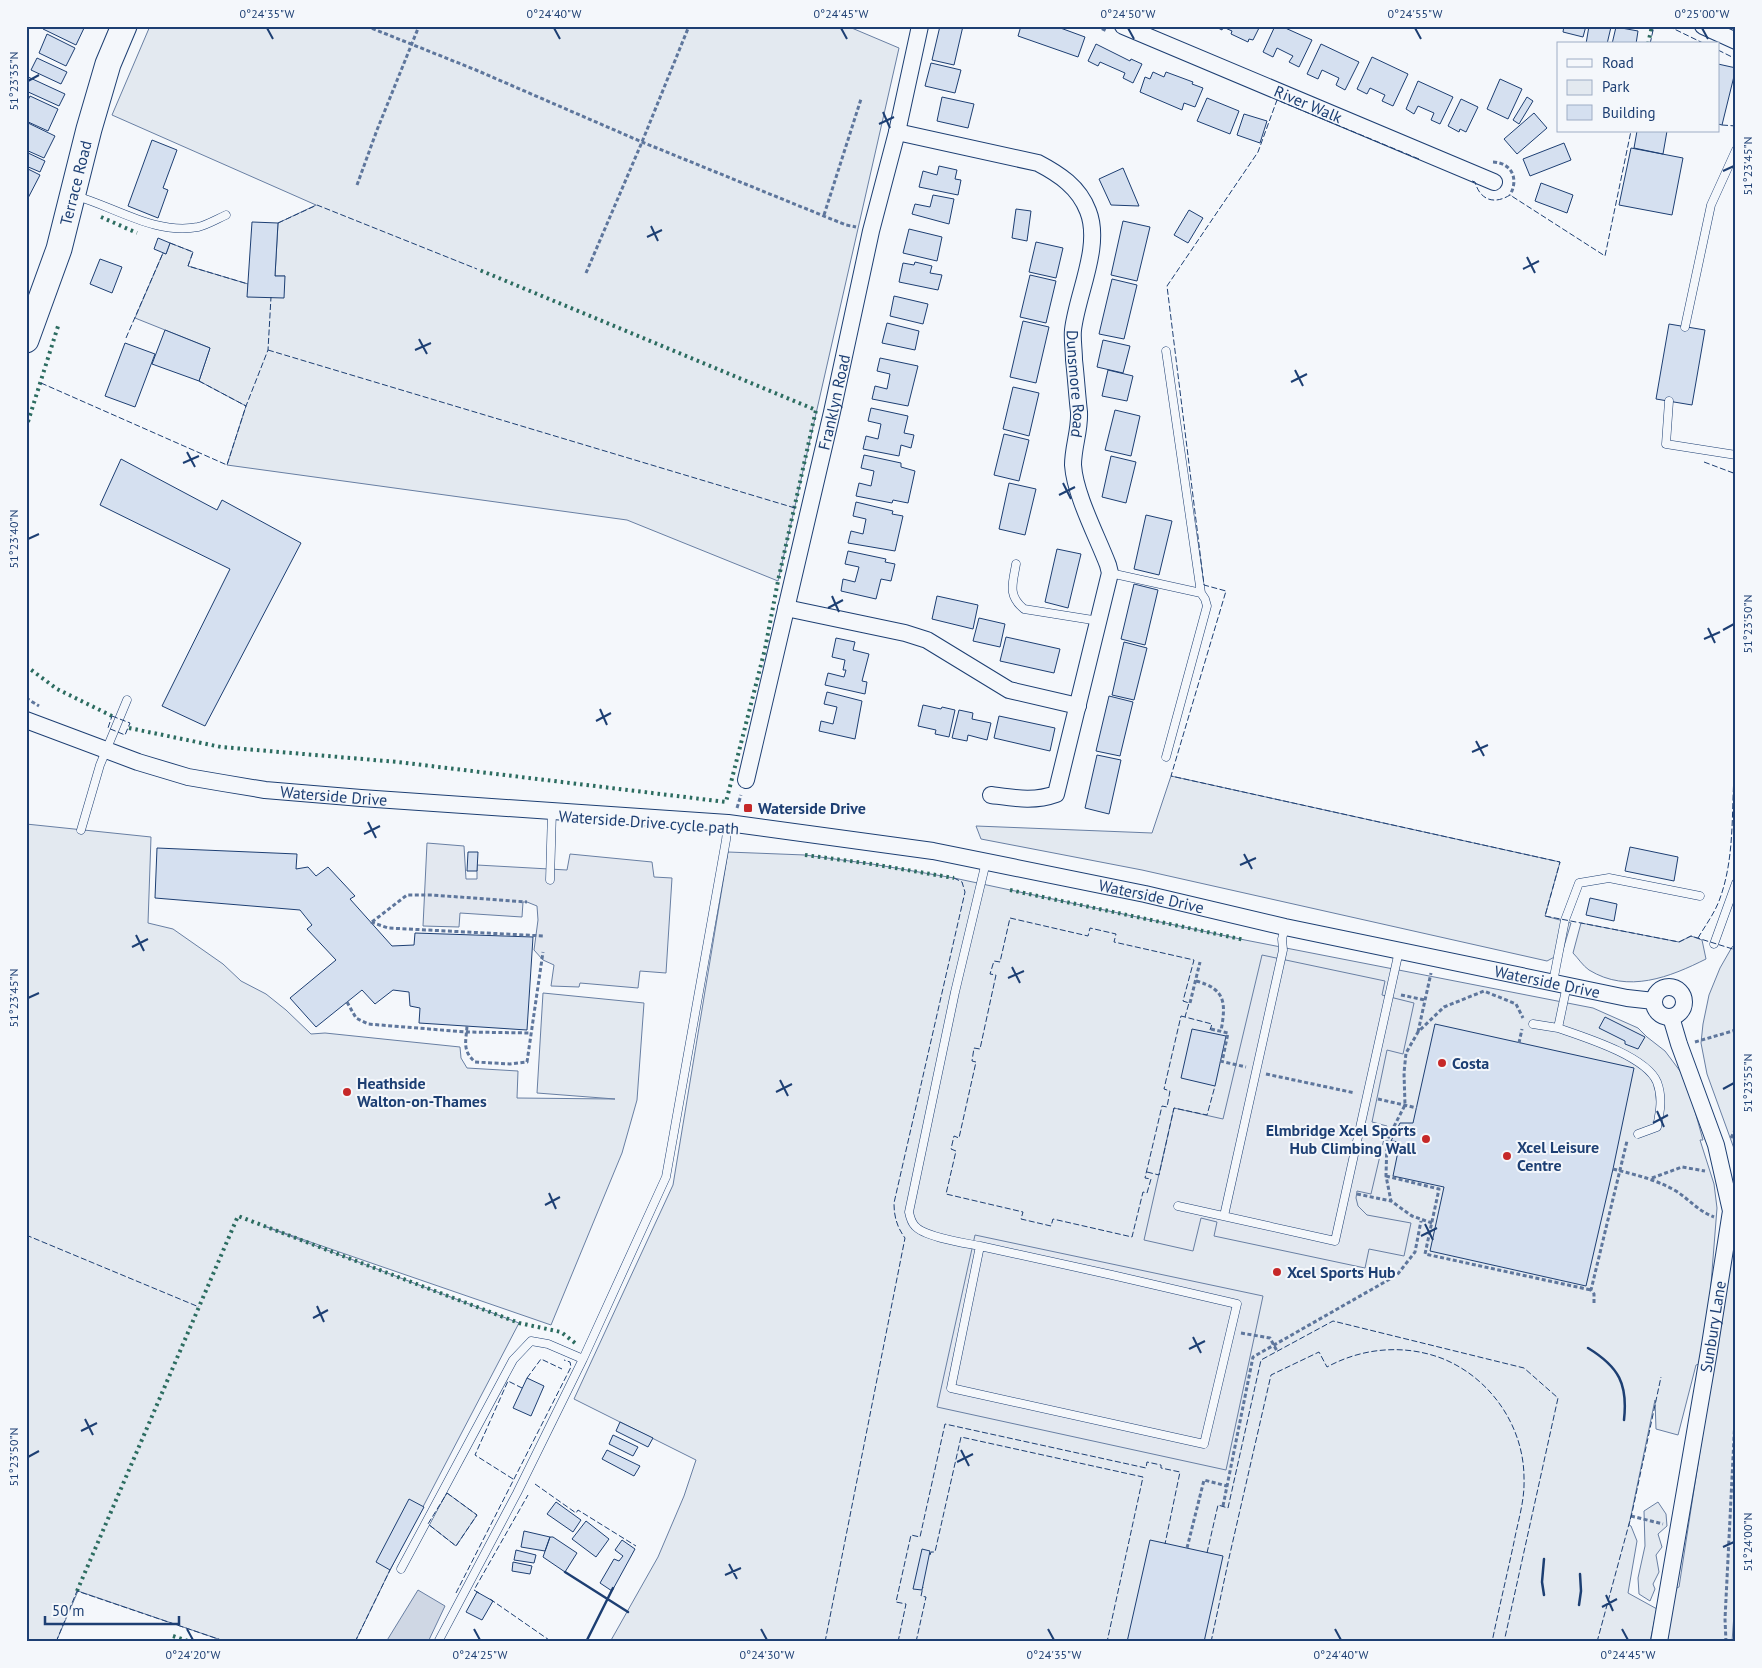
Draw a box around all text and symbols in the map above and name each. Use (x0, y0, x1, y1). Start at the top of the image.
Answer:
text: 0°24'35"W (240, 6, 294, 21)
text: 0°24'40"W (527, 6, 581, 21)
text: 0°24'45"W (814, 6, 868, 21)
text: 0°24'50"W (1101, 6, 1155, 21)
text: 0°24'55"W (1388, 6, 1442, 21)
text: 0°25'00"W (1675, 6, 1729, 21)
legend (1557, 42, 1720, 132)
text: 51°23'35"N (6, 51, 21, 111)
text: Road (1602, 53, 1634, 72)
text: Park (1602, 77, 1630, 96)
street label: River Walk (1271, 81, 1346, 127)
text: Building (1602, 103, 1656, 122)
text: 51°23'45"N (1740, 136, 1755, 196)
street label: Terrace Road (55, 138, 96, 227)
street label: Dunsmore Road (1063, 330, 1089, 439)
street label: Franklyn Road (813, 353, 854, 452)
text: 51°23'40"N (6, 509, 21, 569)
text: 51°23'50"N (1740, 594, 1755, 654)
street label: Waterside Drive (280, 781, 388, 810)
place label: Waterside Drive (758, 798, 866, 818)
marker: Waterside Drive (742, 802, 754, 814)
street label: Waterside Drive cycle path (558, 806, 740, 838)
street label: Waterside Drive (1097, 875, 1206, 918)
street label: Waterside Drive (1493, 961, 1602, 1002)
text: 51°23'45"N (6, 968, 21, 1028)
place label: Costa (1452, 1053, 1489, 1073)
text: 51°23'55"N (1740, 1053, 1755, 1113)
marker: Costa (1436, 1057, 1448, 1069)
place label: Heathside Walton-on-Thames (357, 1073, 487, 1111)
marker: Heathside Walton-on-Thames (341, 1086, 353, 1098)
place label: Elmbridge Xcel Sports Hub Climbing Wall (1266, 1120, 1416, 1158)
marker: Elmbridge Xcel Sports Hub Climbing Wall (1420, 1133, 1432, 1145)
place label: Xcel Leisure Centre (1517, 1137, 1599, 1175)
marker: Xcel Leisure Centre (1501, 1150, 1513, 1162)
place label: Xcel Sports Hub (1287, 1262, 1396, 1282)
marker: Xcel Sports Hub (1271, 1266, 1283, 1278)
street label: Sunbury Lane (1695, 1279, 1730, 1374)
text: 51°23'50"N (6, 1427, 21, 1487)
text: 51°24'00"N (1740, 1512, 1755, 1572)
scale bar (45, 1593, 179, 1625)
text: 50 m (52, 1601, 85, 1620)
text: 0°24'20"W (166, 1647, 220, 1662)
text: 0°24'25"W (453, 1647, 507, 1662)
text: 0°24'30"W (740, 1647, 794, 1662)
text: 0°24'35"W (1027, 1647, 1081, 1662)
text: 0°24'40"W (1314, 1647, 1368, 1662)
text: 0°24'45"W (1601, 1647, 1655, 1662)

